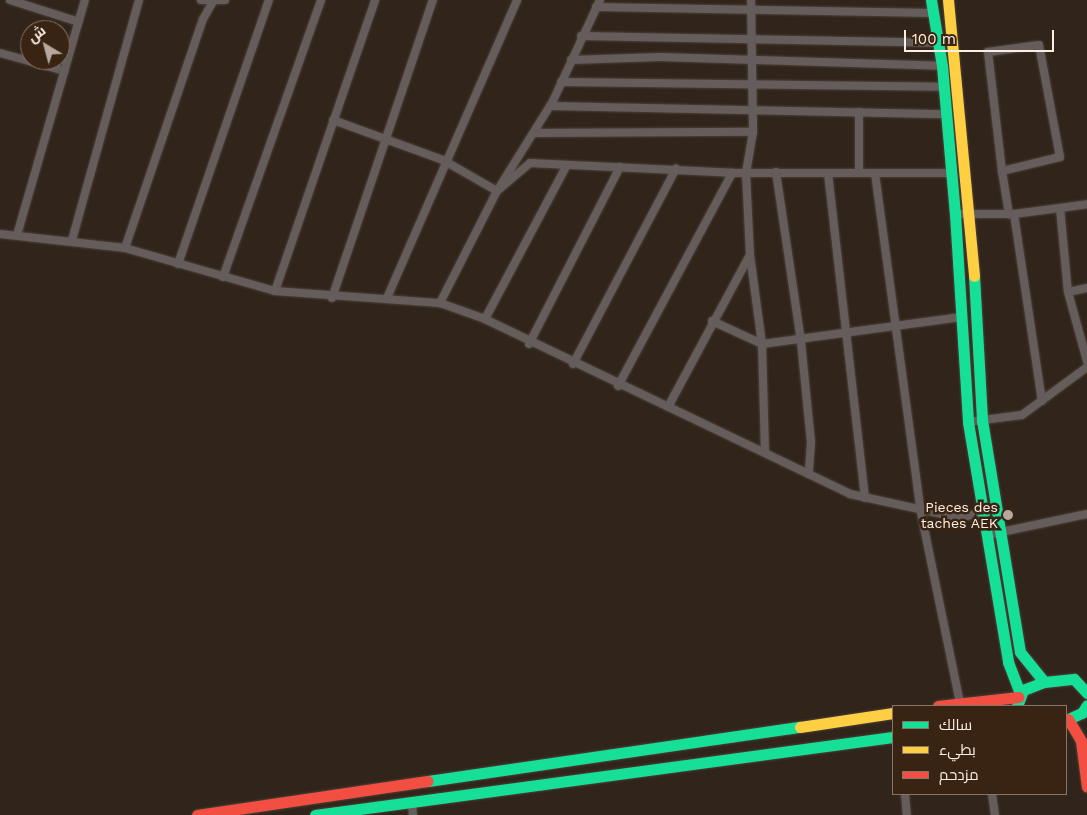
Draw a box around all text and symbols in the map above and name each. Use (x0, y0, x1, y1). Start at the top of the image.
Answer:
north arrow (20, 20, 70, 70)
scale bar (907, 20, 1057, 52)
text: ش (25, 22, 49, 46)
text: 100 m (912, 30, 956, 48)
place label: Pieces des taches AEK (920, 499, 998, 532)
marker: Pieces des taches AEK (1002, 509, 1014, 521)
legend (892, 705, 1067, 795)
text: سالك (939, 716, 972, 734)
text: بطيء (939, 741, 976, 759)
text: مزدحم (939, 766, 979, 784)

